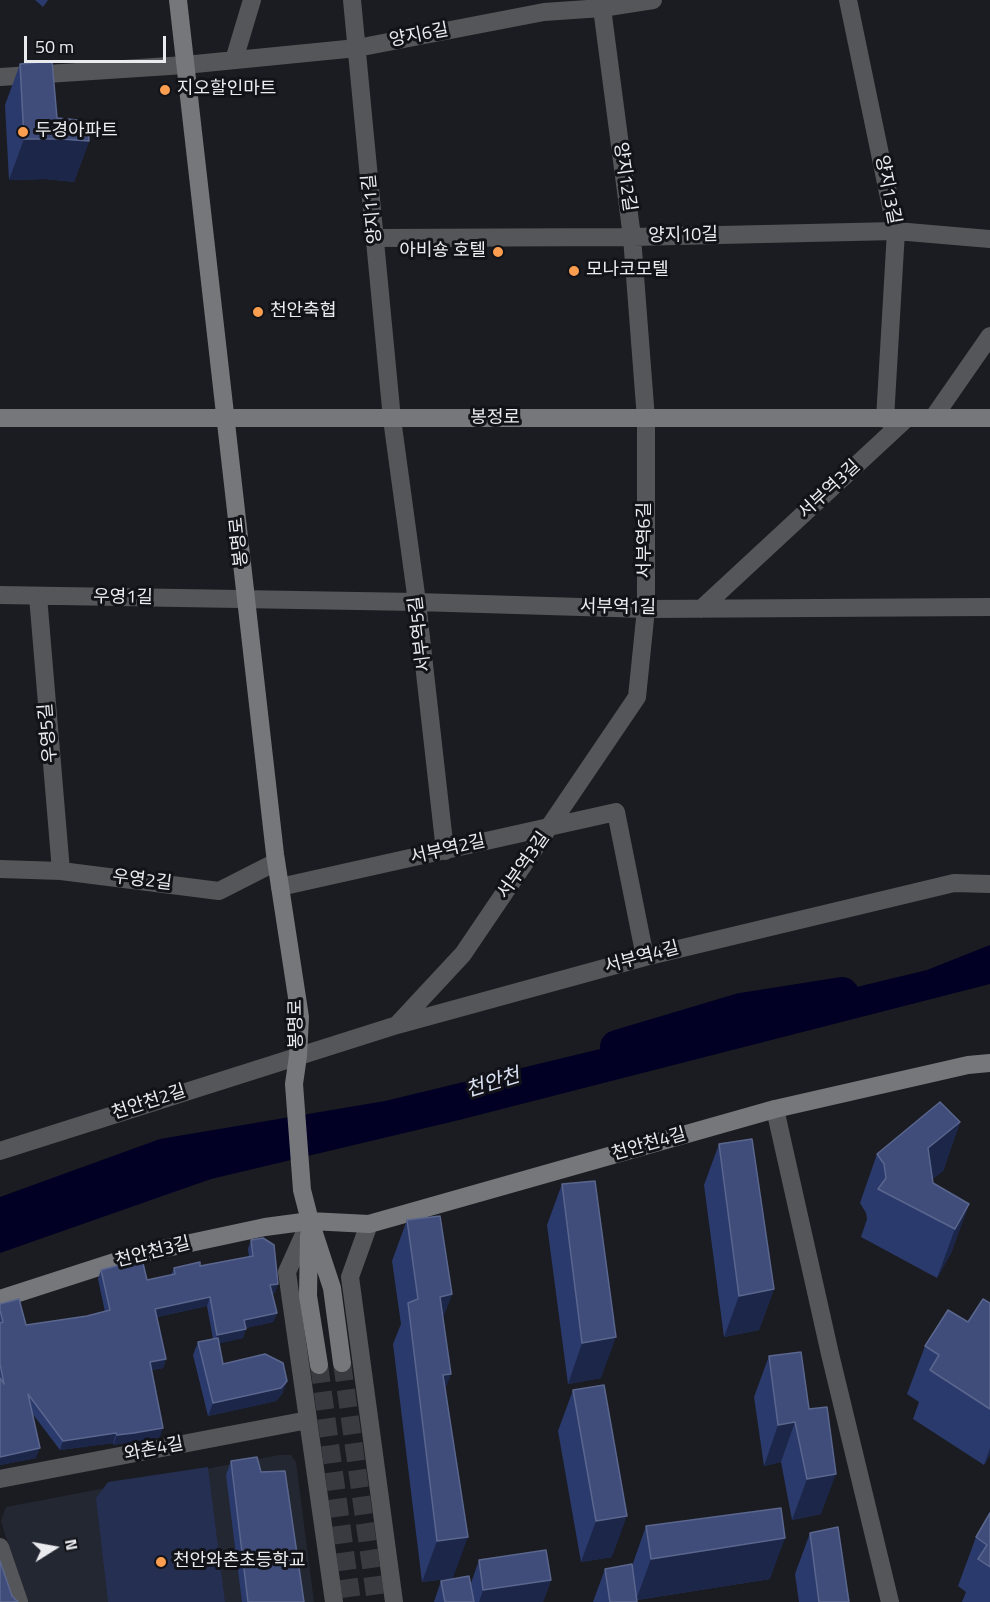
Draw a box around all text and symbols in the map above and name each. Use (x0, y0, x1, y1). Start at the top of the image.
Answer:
street label: 양지6길 (388, 20, 450, 52)
scale bar (27, 24, 170, 62)
text: 50 m (35, 33, 74, 60)
place label: 지오할인마트 (177, 79, 276, 101)
marker: 지오할인마트 (158, 83, 172, 97)
place label: 두경아파트 (35, 121, 118, 143)
marker: 두경아파트 (16, 125, 30, 139)
street label: 양지12길 (608, 141, 640, 213)
street label: 양지13길 (870, 154, 904, 226)
street label: 양지11길 (359, 173, 387, 245)
street label: 양지10길 (648, 225, 718, 247)
place label: 아비숑 호텔 (399, 241, 486, 263)
marker: 아비숑 호텔 (491, 245, 505, 259)
place label: 모나코모텔 (586, 260, 669, 282)
marker: 모나코모텔 (567, 264, 581, 278)
place label: 천안축협 (270, 301, 336, 323)
marker: 천안축협 (251, 305, 265, 319)
street label: 봉정로 (470, 408, 520, 430)
street label: 서부역3길 (795, 456, 865, 524)
street label: 서부역6길 (635, 502, 657, 578)
street label: 봉명로 (227, 516, 253, 568)
street label: 우영1길 (93, 587, 153, 609)
street label: 서부역5길 (406, 595, 436, 673)
street label: 서부역1길 (580, 597, 656, 619)
street label: 우영5길 (36, 702, 62, 764)
street label: 서부역3길 (493, 829, 555, 903)
street label: 서부역2길 (408, 831, 488, 869)
street label: 우영2길 (111, 867, 173, 895)
street label: 서부역4길 (602, 938, 682, 978)
street label: 봉명로 (286, 999, 308, 1049)
water label: 천안천 (463, 1064, 523, 1104)
street label: 천안천2길 (109, 1081, 189, 1125)
street label: 천안천4길 (609, 1124, 689, 1166)
street label: 천안천3길 (113, 1233, 193, 1273)
street label: 와촌4길 (123, 1434, 185, 1466)
north arrow (24, 1518, 84, 1578)
text: N (59, 1537, 85, 1552)
place label: 천안와촌초등학교 (173, 1551, 305, 1573)
marker: 천안와촌초등학교 (154, 1555, 168, 1569)

